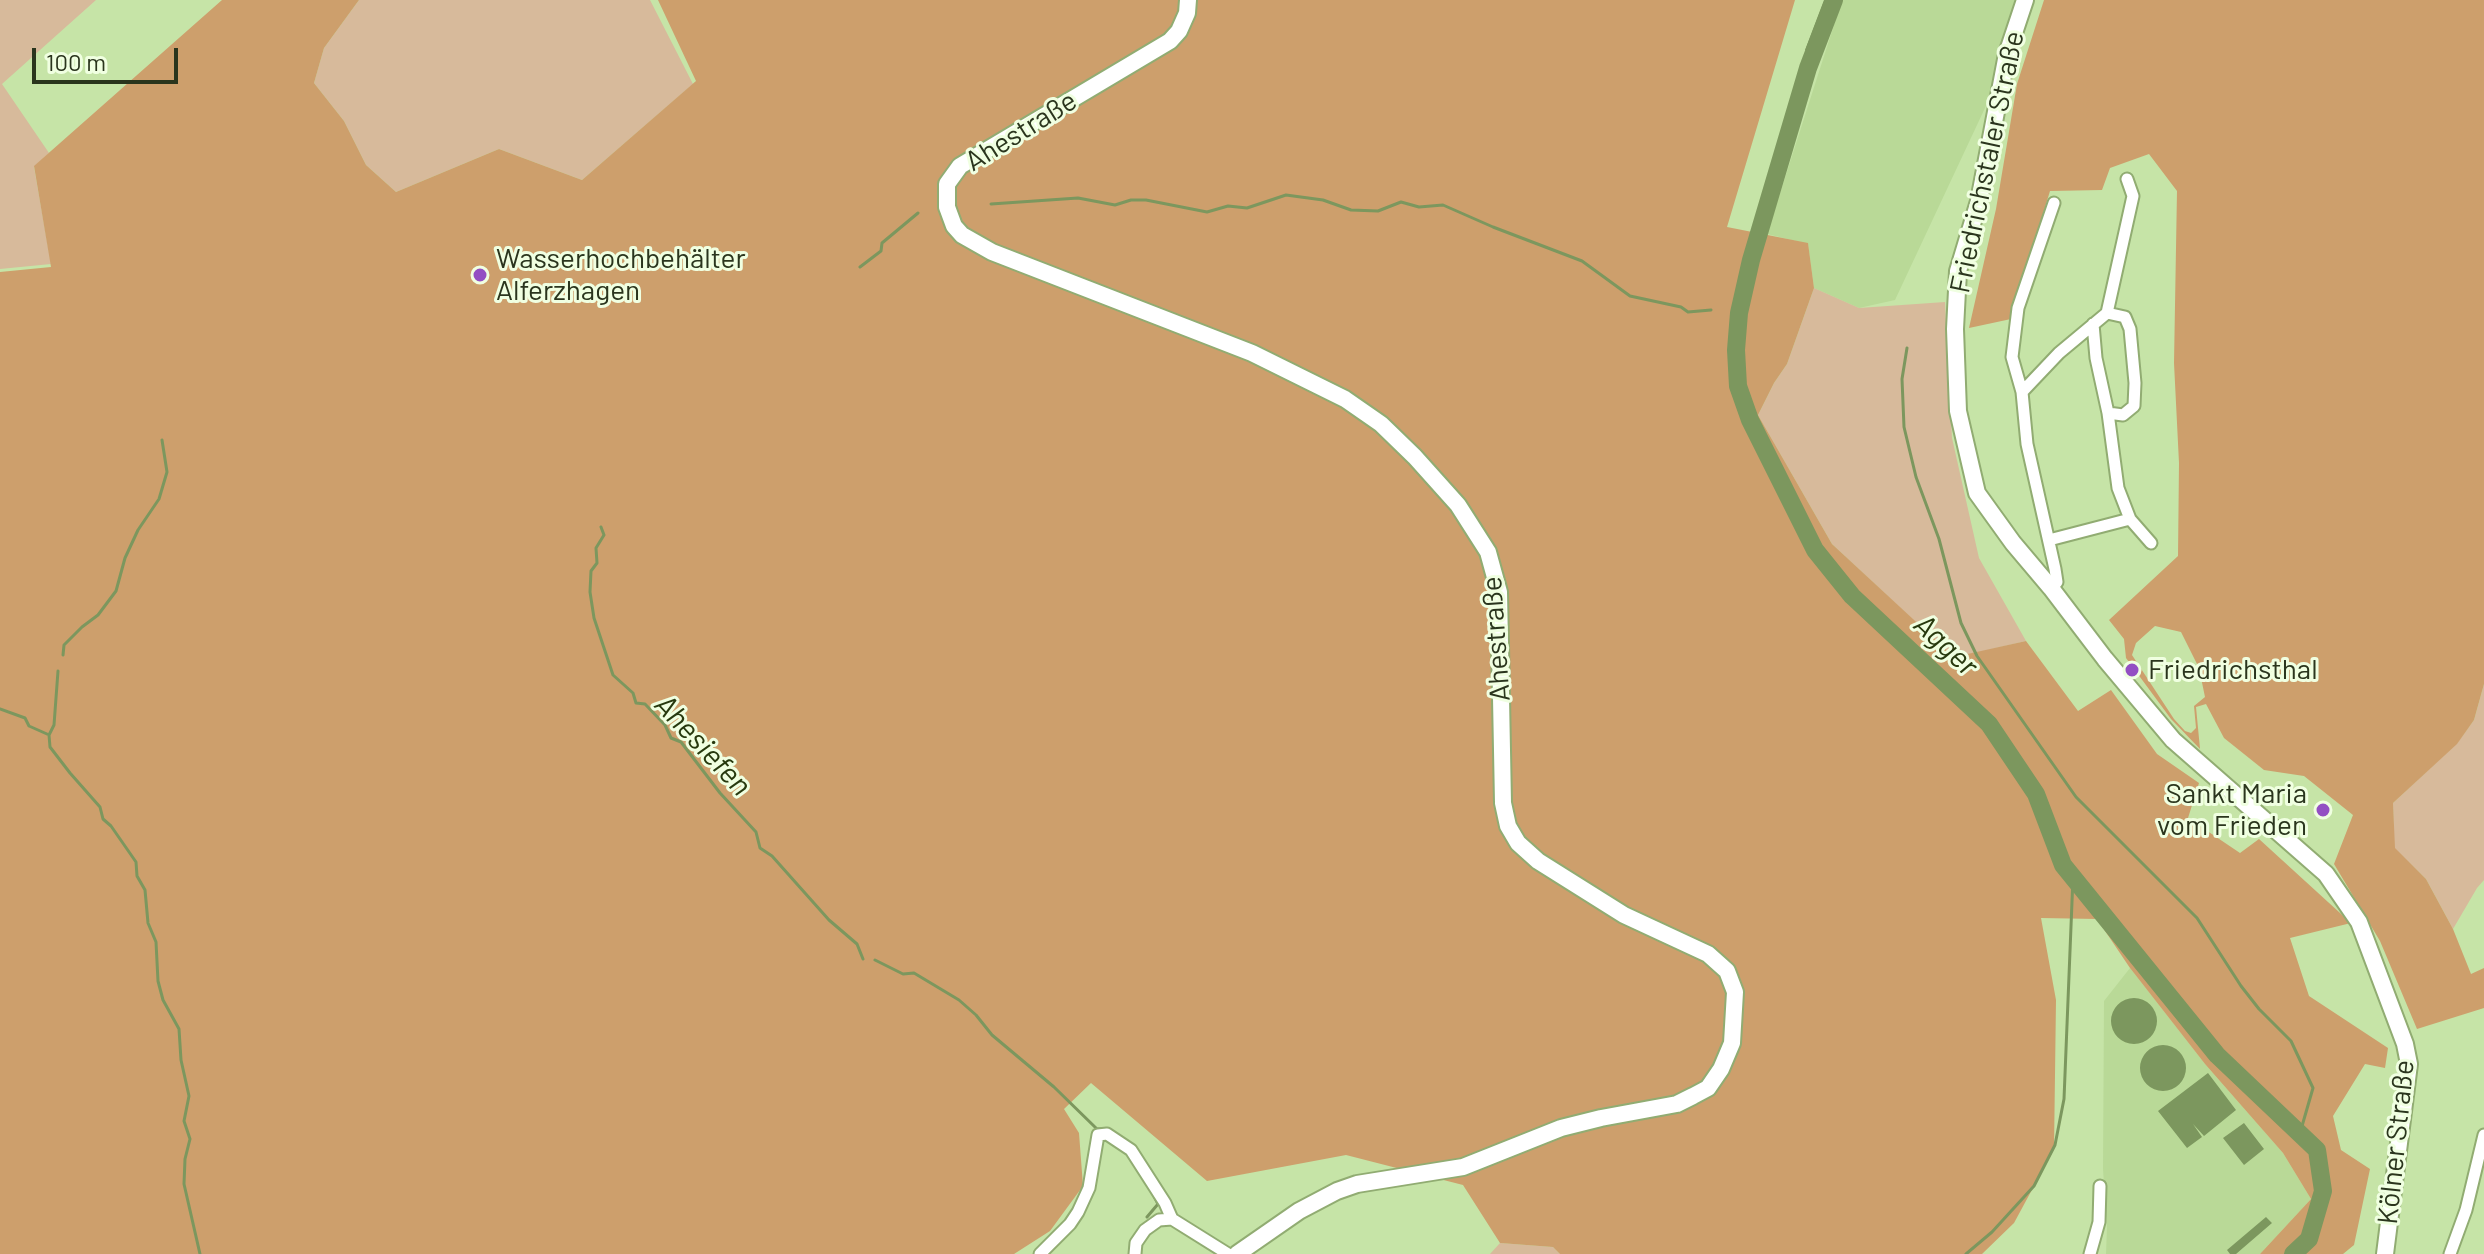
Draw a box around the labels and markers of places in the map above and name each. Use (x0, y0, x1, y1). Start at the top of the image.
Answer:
place label: Wasserhochbehälter Alferzhagen (496, 242, 746, 308)
marker: Wasserhochbehälter Alferzhagen (471, 266, 489, 284)
place label: Friedrichsthal (2148, 653, 2318, 687)
marker: Friedrichsthal (2123, 661, 2141, 679)
place label: Sankt Maria vom Frieden (2157, 777, 2307, 843)
marker: Sankt Maria vom Frieden (2314, 801, 2332, 819)

